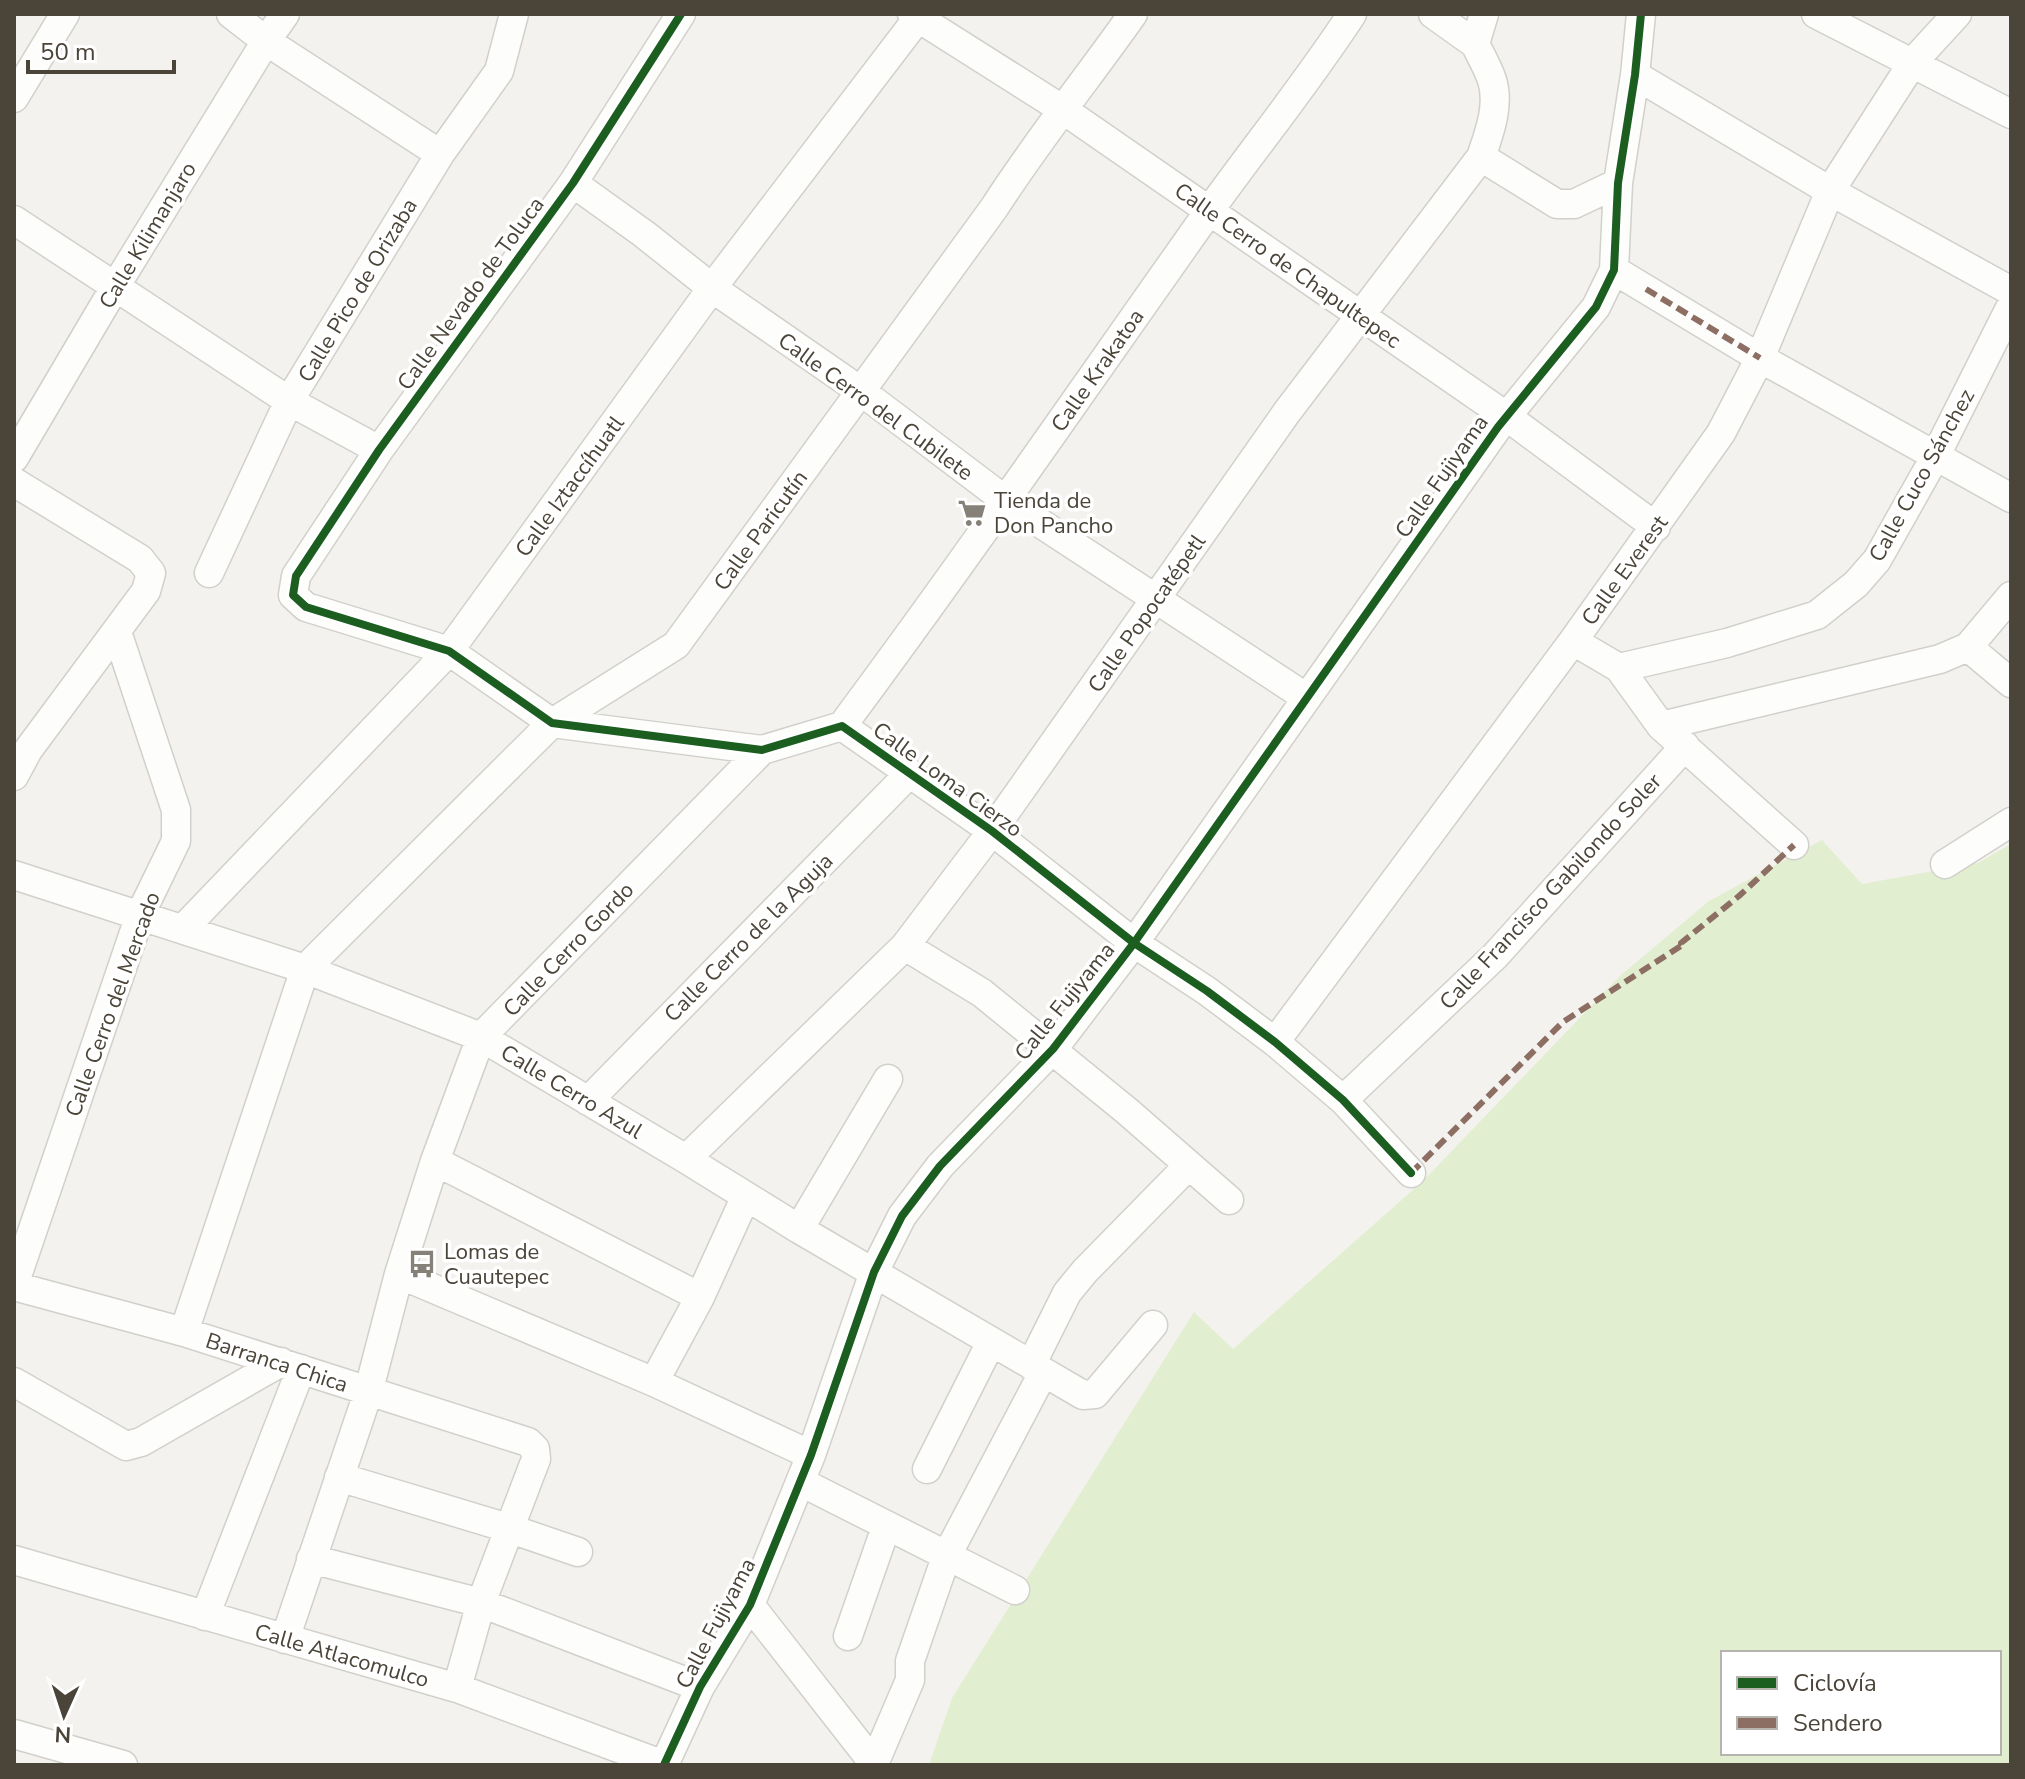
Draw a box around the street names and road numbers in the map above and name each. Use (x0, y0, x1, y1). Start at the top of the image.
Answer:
street label: Calle Kilimanjaro (92, 156, 204, 315)
street label: Calle Cerro de Chapultepec (1168, 176, 1407, 356)
street label: Calle Nevado de Toluca (390, 191, 551, 396)
street label: Calle Pico de Orizaba (291, 193, 425, 388)
street label: Calle Krakatoa (1044, 303, 1151, 438)
street label: Calle Cerro del Cubilete (772, 326, 979, 488)
street label: Calle Cuco Sánchez (1862, 384, 1982, 567)
street label: Calle Iztaccíhuatl (508, 409, 632, 563)
street label: Calle Fujiyama (1388, 409, 1495, 544)
street label: Calle Paricutín (707, 464, 815, 597)
street label: Calle Everest (1575, 509, 1675, 632)
street label: Calle Popocatépetl (1081, 528, 1213, 699)
street label: Calle Loma Cierzo (866, 715, 1028, 844)
street label: Calle Francisco Gabilondo Soler (1433, 767, 1669, 1016)
street label: Calle Cerro de la Aguja (658, 847, 840, 1029)
street label: Calle Cerro Gordo (497, 876, 641, 1024)
street label: Calle Cerro del Mercado (58, 888, 168, 1121)
street label: Calle Fujiyama (1008, 936, 1122, 1067)
street label: Calle Cerro Azul (495, 1038, 648, 1146)
street label: Barranca Chica (202, 1326, 352, 1400)
street label: Calle Fujiyama (669, 1553, 763, 1694)
street label: Calle Atlacomulco (251, 1617, 432, 1695)

